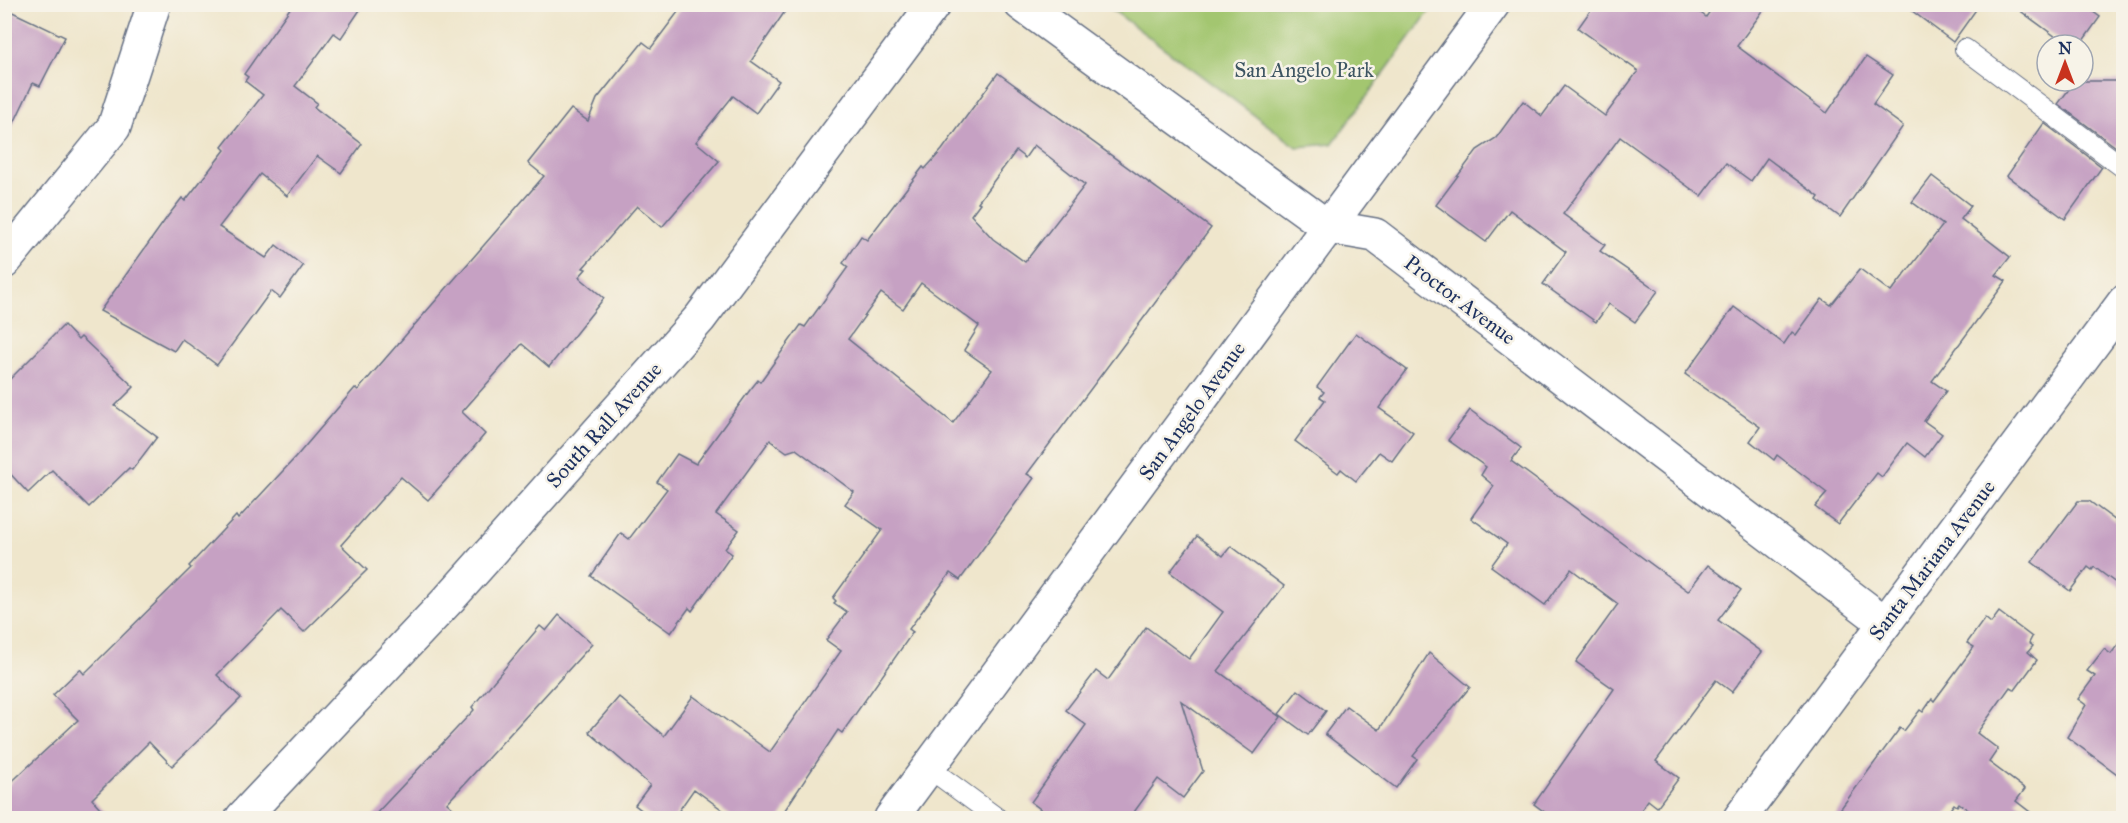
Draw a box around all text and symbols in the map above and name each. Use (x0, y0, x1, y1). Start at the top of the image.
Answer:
north arrow (2035, 33, 2095, 93)
text: N (2058, 39, 2072, 58)
park label: San Angelo Park (1234, 57, 1374, 83)
street label: Proctor Avenue (1399, 250, 1521, 350)
street label: San Angelo Avenue (1133, 336, 1251, 485)
street label: South Rall Avenue (541, 357, 667, 493)
street label: Santa Mariana Avenue (1863, 475, 2001, 645)

